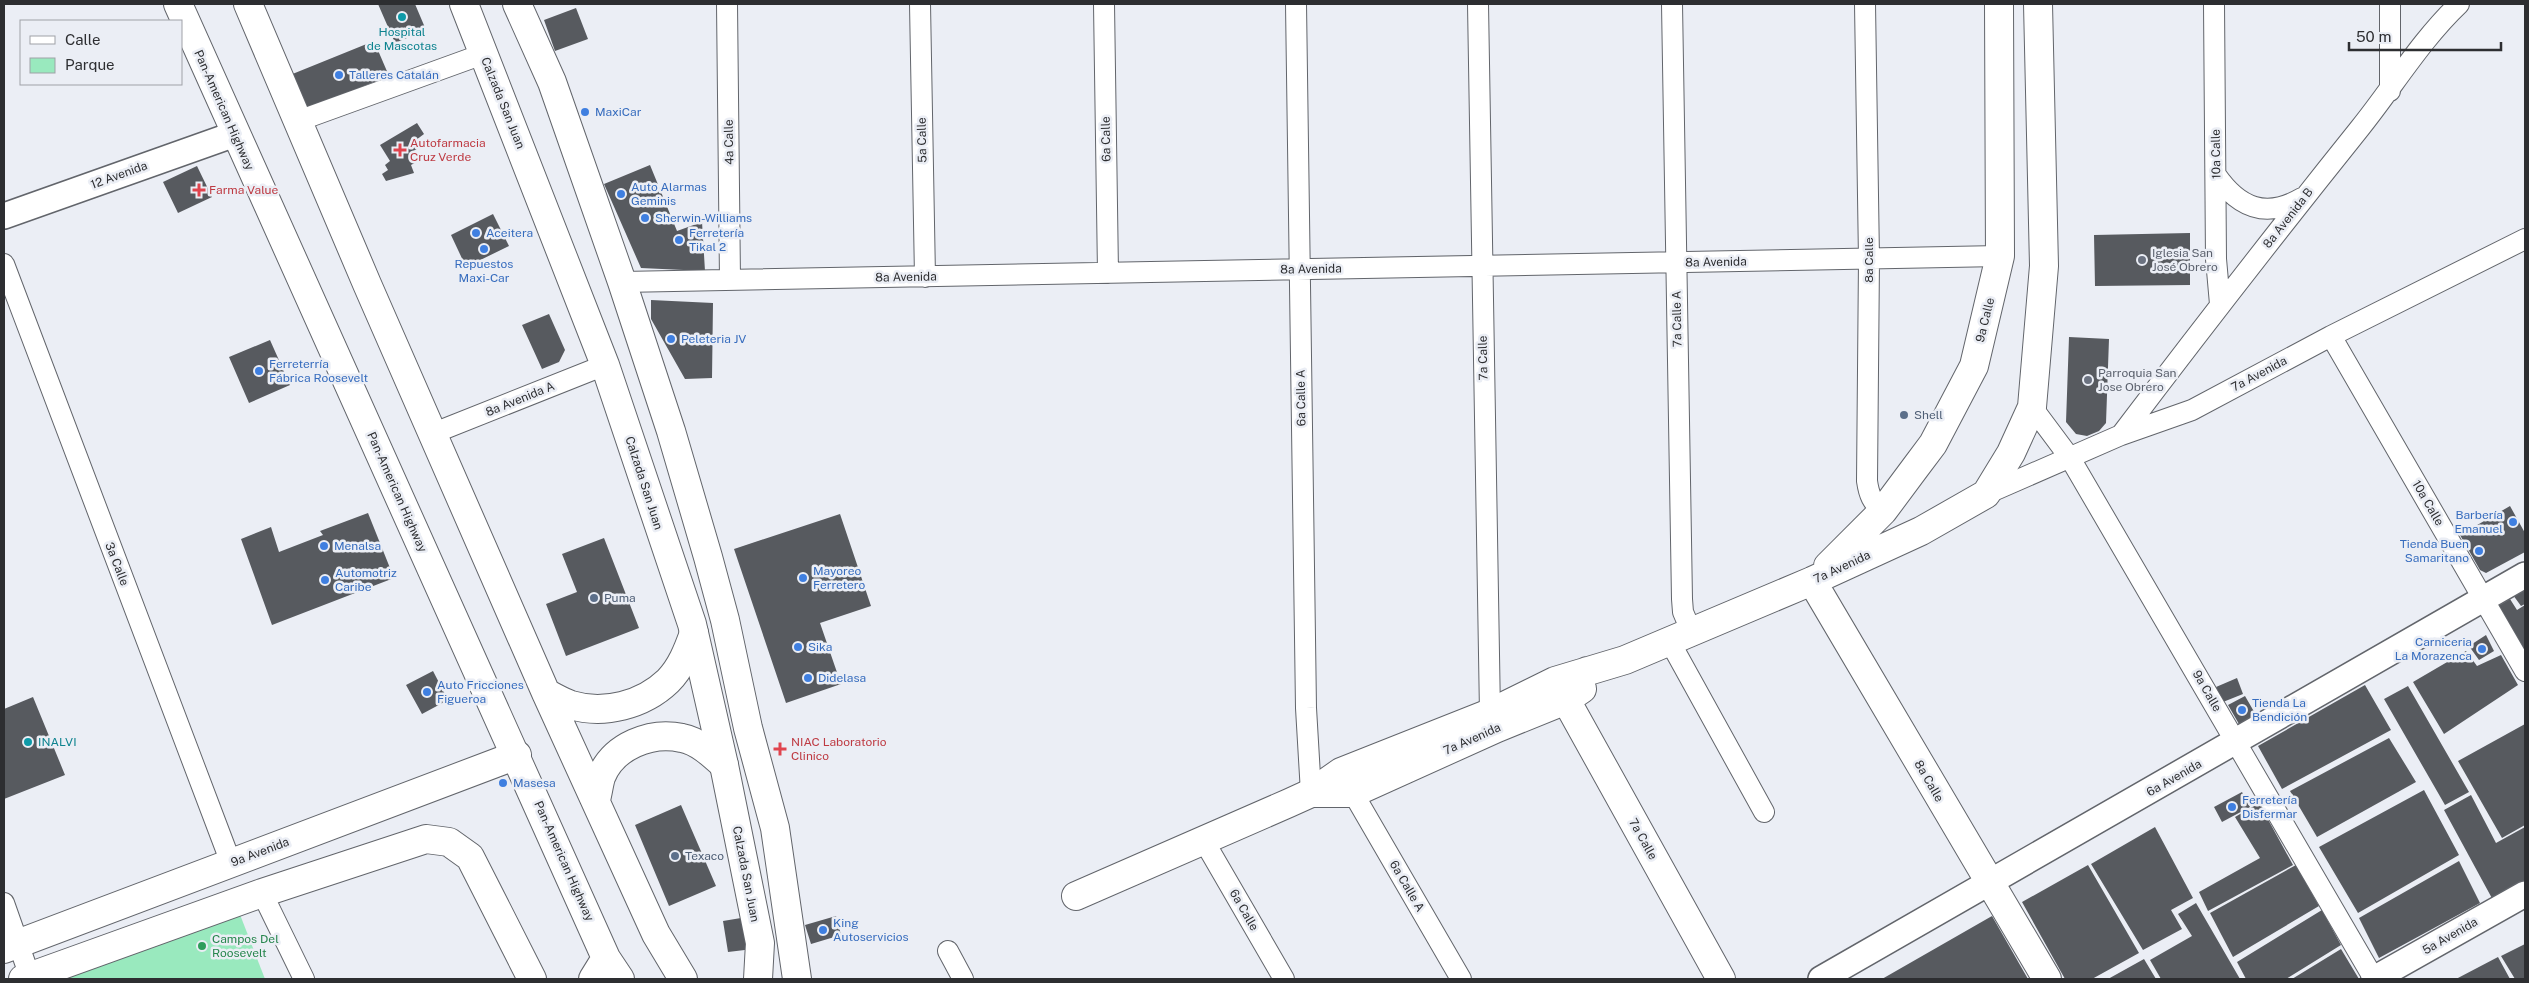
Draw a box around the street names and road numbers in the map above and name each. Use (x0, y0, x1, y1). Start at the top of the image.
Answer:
street label: Pan-American Highway (191, 48, 257, 173)
street label: Calzada San Juan (478, 55, 528, 151)
street label: 6a Calle (1099, 116, 1113, 162)
street label: 5a Calle (915, 117, 929, 163)
street label: 4a Calle (722, 119, 736, 165)
street label: 10a Calle (2209, 129, 2223, 179)
street label: 12 Avenida (89, 158, 149, 192)
street label: 8a Avenida B (2260, 185, 2316, 251)
street label: 8a Calle (1862, 237, 1876, 283)
street label: 8a Avenida (1685, 254, 1747, 270)
street label: 8a Avenida (1280, 261, 1342, 277)
street label: 8a Avenida (875, 269, 937, 285)
street label: 7a Calle A (1669, 290, 1684, 347)
street label: 9a Calle (1973, 296, 1997, 344)
street label: 7a Calle (1476, 335, 1490, 381)
street label: 7a Avenida (2229, 354, 2289, 394)
street label: 6a Calle A (1293, 369, 1308, 427)
street label: 8a Avenida A (484, 379, 557, 419)
street label: Pan-American Highway (364, 430, 430, 555)
street label: Calzada San Juan (622, 435, 666, 532)
street label: 10a Calle (2409, 478, 2447, 528)
street label: 3a Calle (102, 540, 132, 588)
street label: 7a Avenida (1811, 548, 1873, 586)
street label: 9a Calle (2190, 668, 2225, 714)
street label: 7a Avenida (1441, 720, 1503, 758)
street label: 6a Avenida (2144, 757, 2204, 799)
street label: 8a Calle (1912, 758, 1947, 804)
street label: Pan-American Highway (531, 799, 597, 924)
street label: 7a Calle (1626, 816, 1660, 862)
street label: Calzada San Juan (730, 825, 762, 923)
street label: 9a Avenida (229, 834, 291, 870)
street label: 6a Calle A (1387, 858, 1427, 914)
street label: 6a Calle (1227, 887, 1262, 933)
street label: 5a Avenida (2420, 915, 2480, 957)

